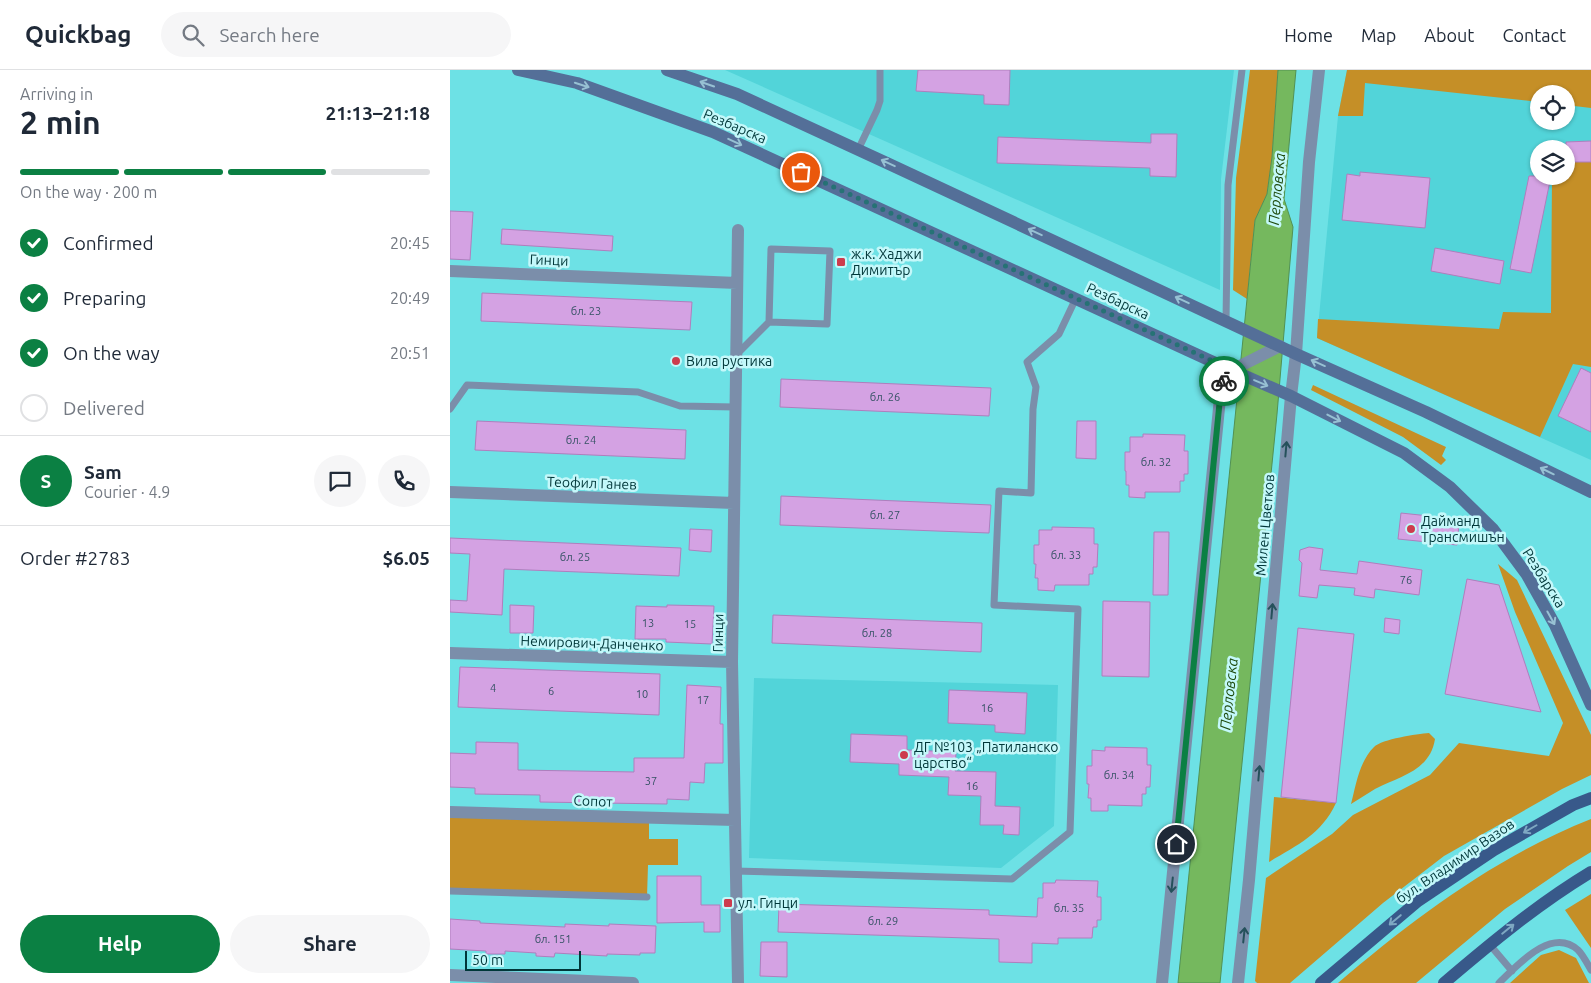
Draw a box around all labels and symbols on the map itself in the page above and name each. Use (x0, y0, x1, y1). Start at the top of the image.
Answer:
one-way arrow (699, 79, 715, 88)
one-way arrow (574, 81, 590, 90)
street label: Резбарска (701, 106, 769, 146)
one-way arrow (727, 137, 742, 147)
pin (780, 151, 822, 193)
water label: Перловска (1265, 152, 1288, 226)
one-way arrow (881, 158, 896, 167)
one-way arrow (1028, 226, 1043, 236)
place label: ж.к. Хаджи Димитър (851, 246, 922, 278)
street label: Гинци (529, 251, 569, 269)
marker: ж.к. Хаджи Димитър (835, 256, 847, 268)
street label: Резбарска (1084, 280, 1152, 322)
one-way arrow (1175, 295, 1190, 305)
house number: бл. 23 (571, 305, 601, 317)
place label: Вила рустика (686, 353, 772, 369)
marker: Вила рустика (670, 355, 682, 367)
courier (1199, 356, 1249, 406)
one-way arrow (1310, 358, 1325, 368)
one-way arrow (1253, 378, 1268, 388)
house number: бл. 26 (870, 391, 900, 403)
one-way arrow (1326, 414, 1341, 423)
house number: бл. 24 (566, 434, 596, 446)
one-way arrow (1281, 441, 1291, 457)
house number: бл. 32 (1141, 456, 1171, 468)
one-way arrow (1540, 466, 1555, 475)
street label: Теофил Ганев (547, 473, 637, 493)
street label: Милен Цветков (1253, 473, 1277, 577)
house number: бл. 27 (870, 509, 900, 521)
place label: Дайманд Трансмишън (1421, 513, 1505, 545)
marker: Дайманд Трансмишън (1405, 523, 1417, 535)
street label: Резбарска (1519, 545, 1569, 611)
house number: бл. 33 (1051, 549, 1081, 561)
house number: бл. 25 (560, 551, 590, 563)
house number: 76 (1400, 574, 1412, 586)
one-way arrow (1268, 603, 1277, 619)
one-way arrow (1546, 611, 1556, 626)
street label: Гинци (710, 613, 726, 653)
house number: 13 (642, 617, 654, 629)
house number: 15 (684, 618, 696, 630)
house number: бл. 28 (862, 627, 892, 639)
street label: Немирович-Данченко (520, 633, 664, 653)
water label: Перловска (1216, 657, 1241, 731)
house number: 4 (490, 682, 496, 694)
house number: 6 (548, 685, 554, 697)
house number: 10 (636, 688, 648, 700)
house number: 17 (697, 694, 709, 706)
house number: 16 (981, 702, 993, 714)
place label: ДГ №103 „Патиланско царство“ (914, 739, 1058, 771)
marker: ДГ №103 „Патиланско царство“ (898, 749, 910, 761)
one-way arrow (1254, 765, 1263, 781)
house number: бл. 34 (1104, 769, 1134, 781)
house number: 37 (645, 775, 657, 787)
house number: 16 (966, 780, 978, 792)
street label: Сопот (573, 792, 613, 810)
street label: бул. Владимир Вазов (1393, 816, 1517, 906)
pin (1155, 823, 1197, 865)
one-way arrow (1523, 825, 1538, 835)
one-way arrow (1167, 877, 1177, 893)
place label: ул. Гинци (738, 895, 798, 911)
marker: ул. Гинци (722, 897, 734, 909)
house number: бл. 35 (1054, 902, 1084, 914)
one-way arrow (1389, 914, 1402, 925)
house number: бл. 29 (868, 915, 898, 927)
one-way arrow (1502, 924, 1515, 935)
one-way arrow (1239, 927, 1249, 943)
house number: бл. 151 (535, 933, 571, 945)
scale bar (465, 948, 581, 971)

